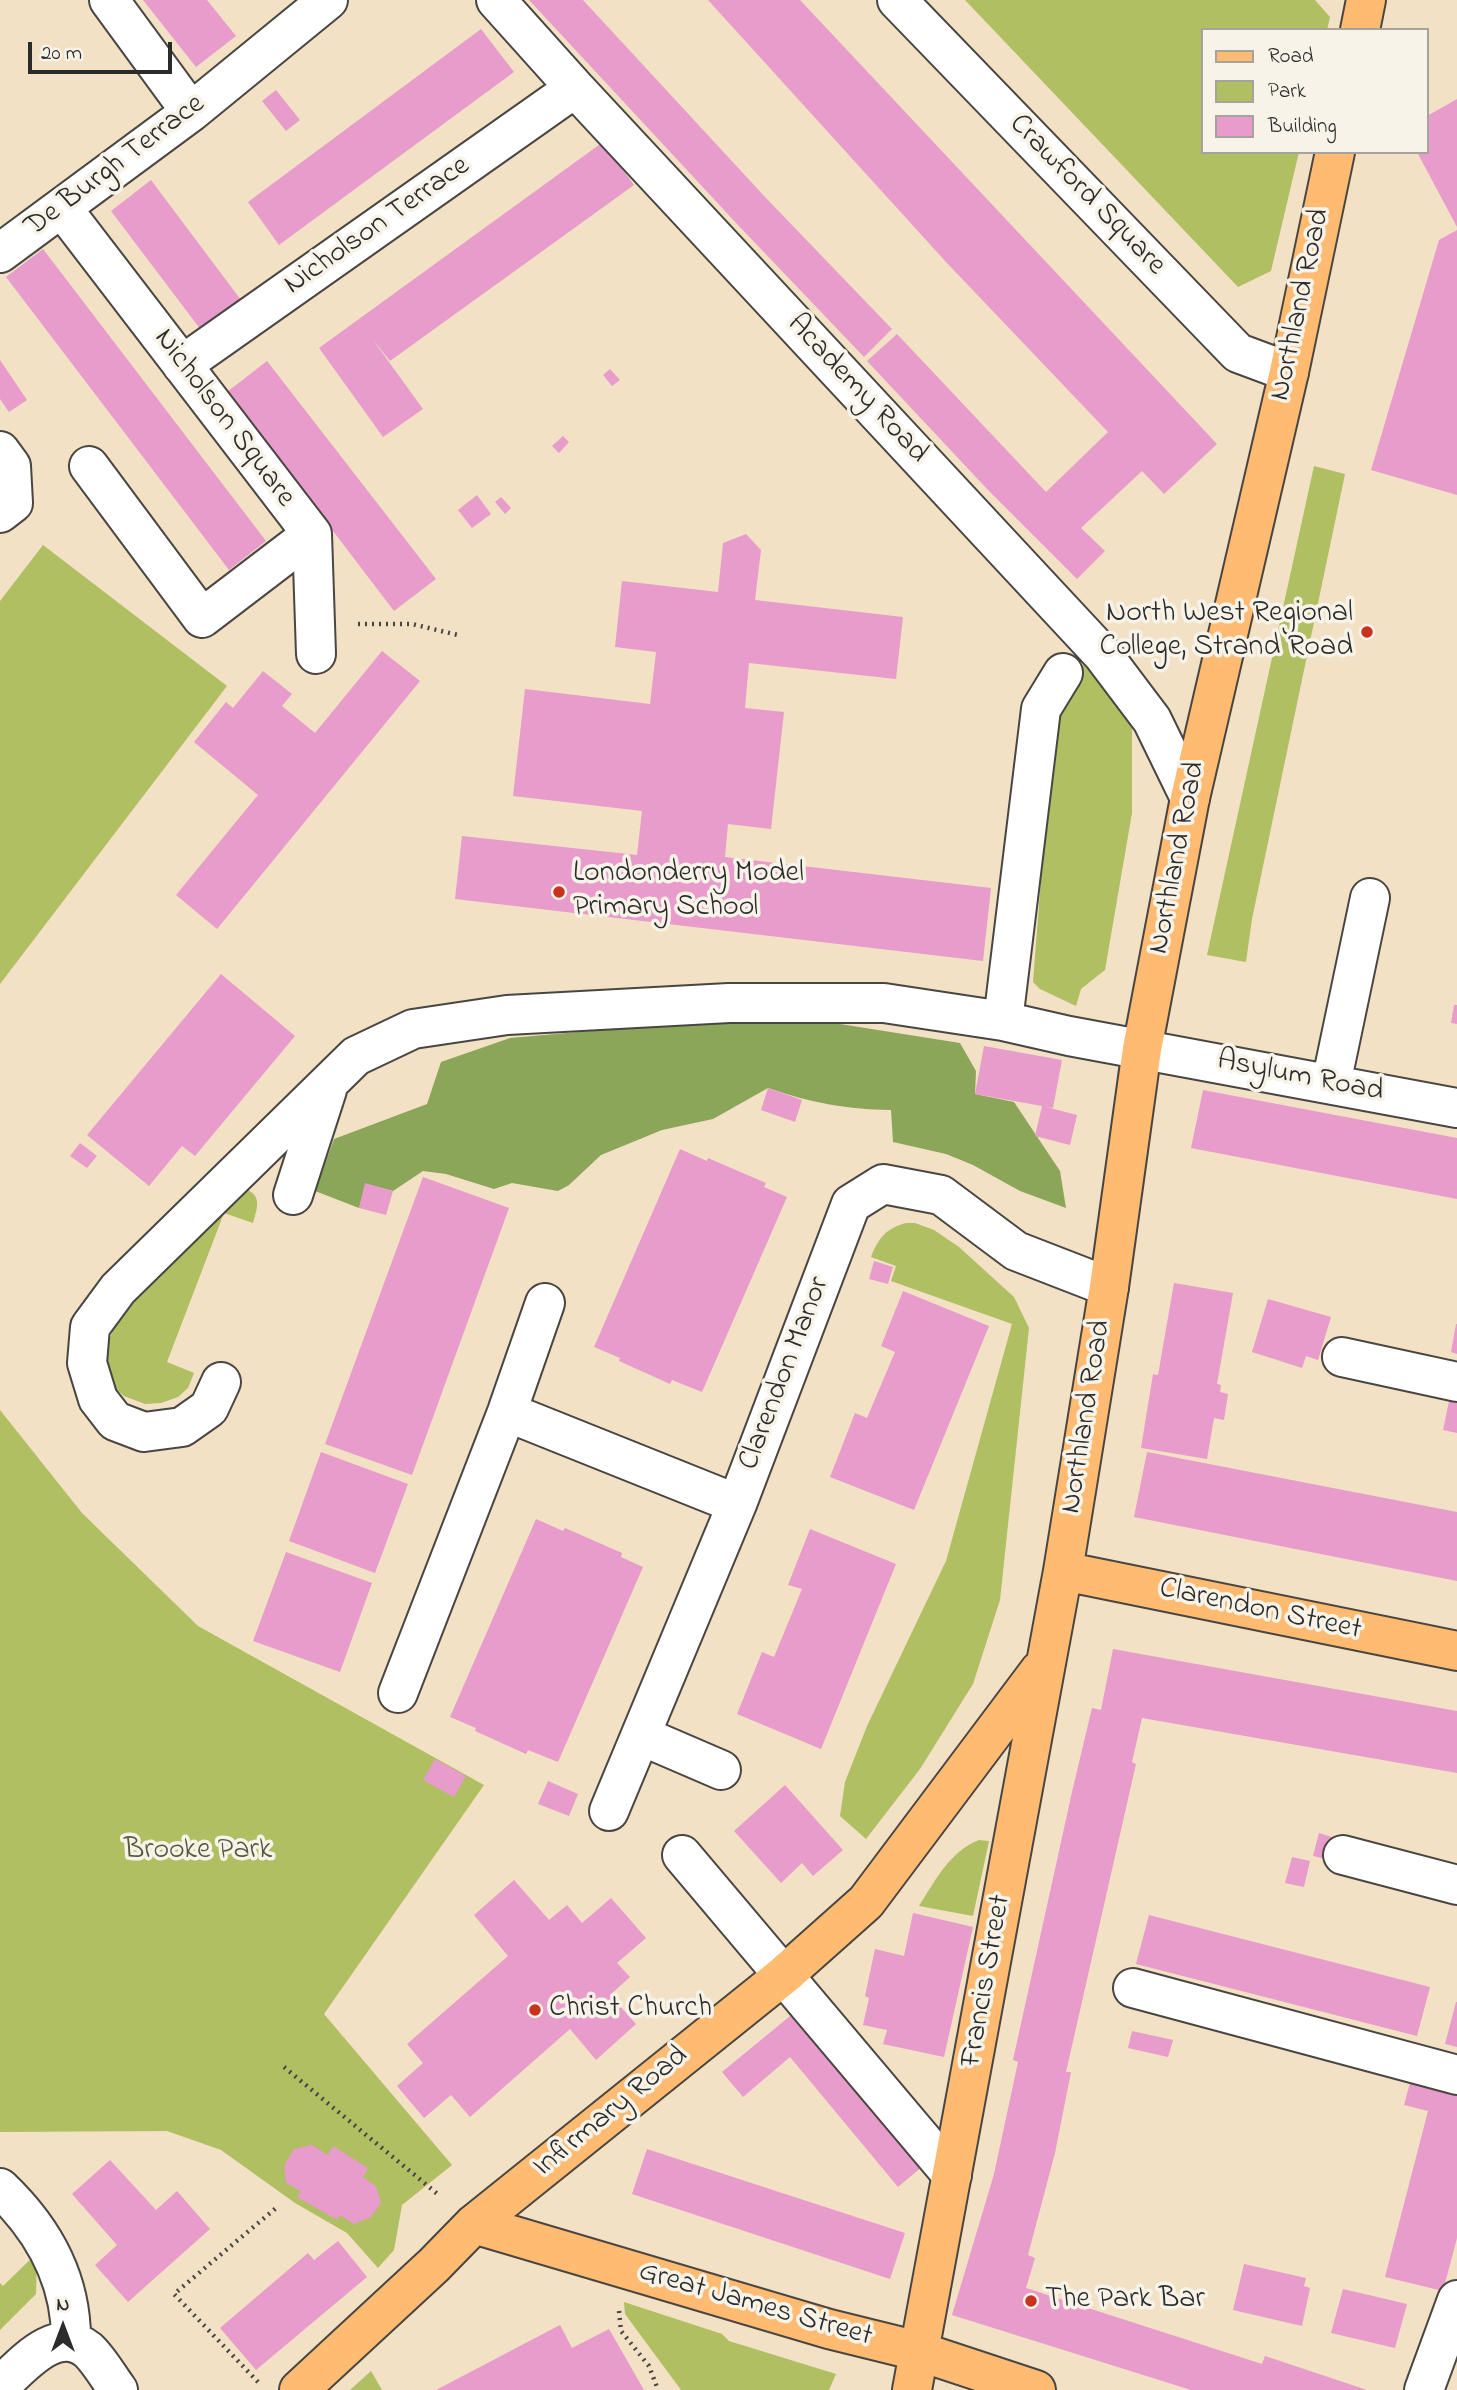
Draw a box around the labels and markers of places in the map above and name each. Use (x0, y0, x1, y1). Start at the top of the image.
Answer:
place label: North West Regional College, Strand Road (1099, 597, 1353, 668)
marker: North West Regional College, Strand Road (1359, 624, 1375, 640)
place label: Londonderry Model Primary School (573, 857, 804, 928)
marker: Londonderry Model Primary School (551, 884, 567, 900)
place label: Christ Church (549, 1992, 712, 2028)
marker: Christ Church (527, 2002, 543, 2018)
place label: The Park Bar (1045, 2283, 1205, 2319)
marker: The Park Bar (1023, 2293, 1039, 2309)

